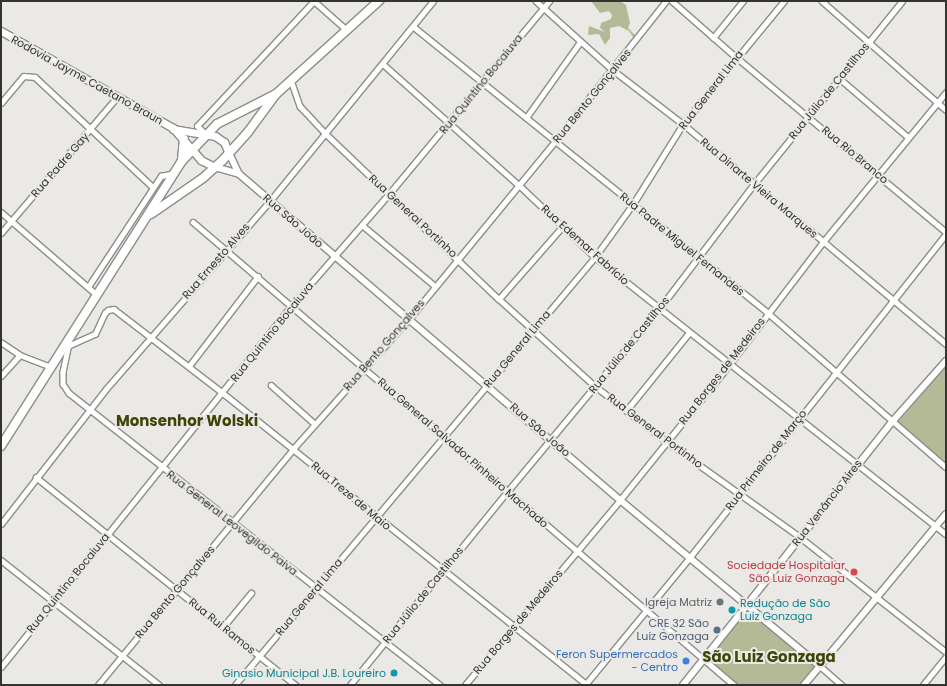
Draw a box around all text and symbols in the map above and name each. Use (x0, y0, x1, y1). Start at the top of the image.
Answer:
street label: Rua Quintino Bocaiuva (437, 31, 525, 137)
street label: Rodovia Jayme Caetano Braun (9, 33, 165, 127)
street label: Rua Júlio de Castilhos (786, 40, 872, 142)
street label: Rua Bento Gonçalves (550, 46, 634, 146)
street label: Rua General Lima (676, 48, 746, 132)
street label: Rua Rio Branco (819, 123, 891, 187)
street label: Rua Padre Gay (28, 130, 92, 200)
street label: Rua Dinarte Vieira Marques (698, 135, 820, 241)
street label: Rua General Portinho (366, 172, 460, 260)
street label: Rua Padre Miguel Fernandes (617, 190, 747, 298)
street label: Rua São João (260, 191, 326, 251)
street label: Rua Edemar Fabrício (538, 202, 632, 288)
street label: Rua Ernesto Alves (179, 220, 253, 302)
street label: Rua Quintino Bocaiuva (228, 279, 316, 385)
street label: Rua Júlio de Castilhos (586, 294, 672, 396)
street label: Rua Bento Gonçalves (341, 297, 427, 393)
street label: Rua General Lima (481, 308, 553, 390)
street label: Rua Borges de Medeiros (676, 315, 768, 427)
street label: Rua General Salvador Pinheiro Machado (375, 375, 551, 531)
street label: Rua General Portinho (605, 391, 705, 471)
street label: Rua São João (507, 400, 573, 460)
street label: Rua Primeiro de Março (723, 407, 809, 513)
district label: Monsenhor Wolski (116, 412, 258, 430)
street label: Rua Venâncio Aires (789, 457, 865, 549)
street label: Rua Treze de Maio (309, 459, 393, 533)
street label: Rua General Leovegildo Paiva (164, 468, 300, 578)
street label: Rua Quintino Bocaiuva (24, 530, 112, 636)
street label: Rua Bento Gonçalves (132, 543, 218, 641)
street label: Rua Júlio de Castilhos (380, 544, 466, 646)
street label: Rua General Lima (273, 556, 345, 638)
place label: Sociedade Hospitalar São Luiz Gonzaga (727, 559, 845, 585)
marker: Sociedade Hospitalar São Luiz Gonzaga (848, 566, 860, 578)
street label: Rua Borges de Medeiros (470, 567, 566, 677)
street label: Rua Rui Ramos (186, 595, 258, 657)
place label: Igreja Matriz (645, 595, 712, 609)
marker: Igreja Matriz (715, 597, 725, 607)
place label: Redução de São Luiz Gonzaga (740, 597, 830, 623)
marker: Redução de São Luiz Gonzaga (727, 605, 737, 615)
place label: CRE 32 São Luiz Gonzaga (637, 617, 709, 643)
marker: CRE 32 São Luiz Gonzaga (712, 625, 722, 635)
place label: Feron Supermercados - Centro (556, 648, 678, 674)
district label: São Luiz Gonzaga (702, 648, 836, 666)
marker: Feron Supermercados - Centro (681, 656, 691, 666)
place label: Ginasio Municipal J.B. Loureiro (222, 666, 386, 680)
marker: Ginasio Municipal J.B. Loureiro (389, 668, 399, 678)

